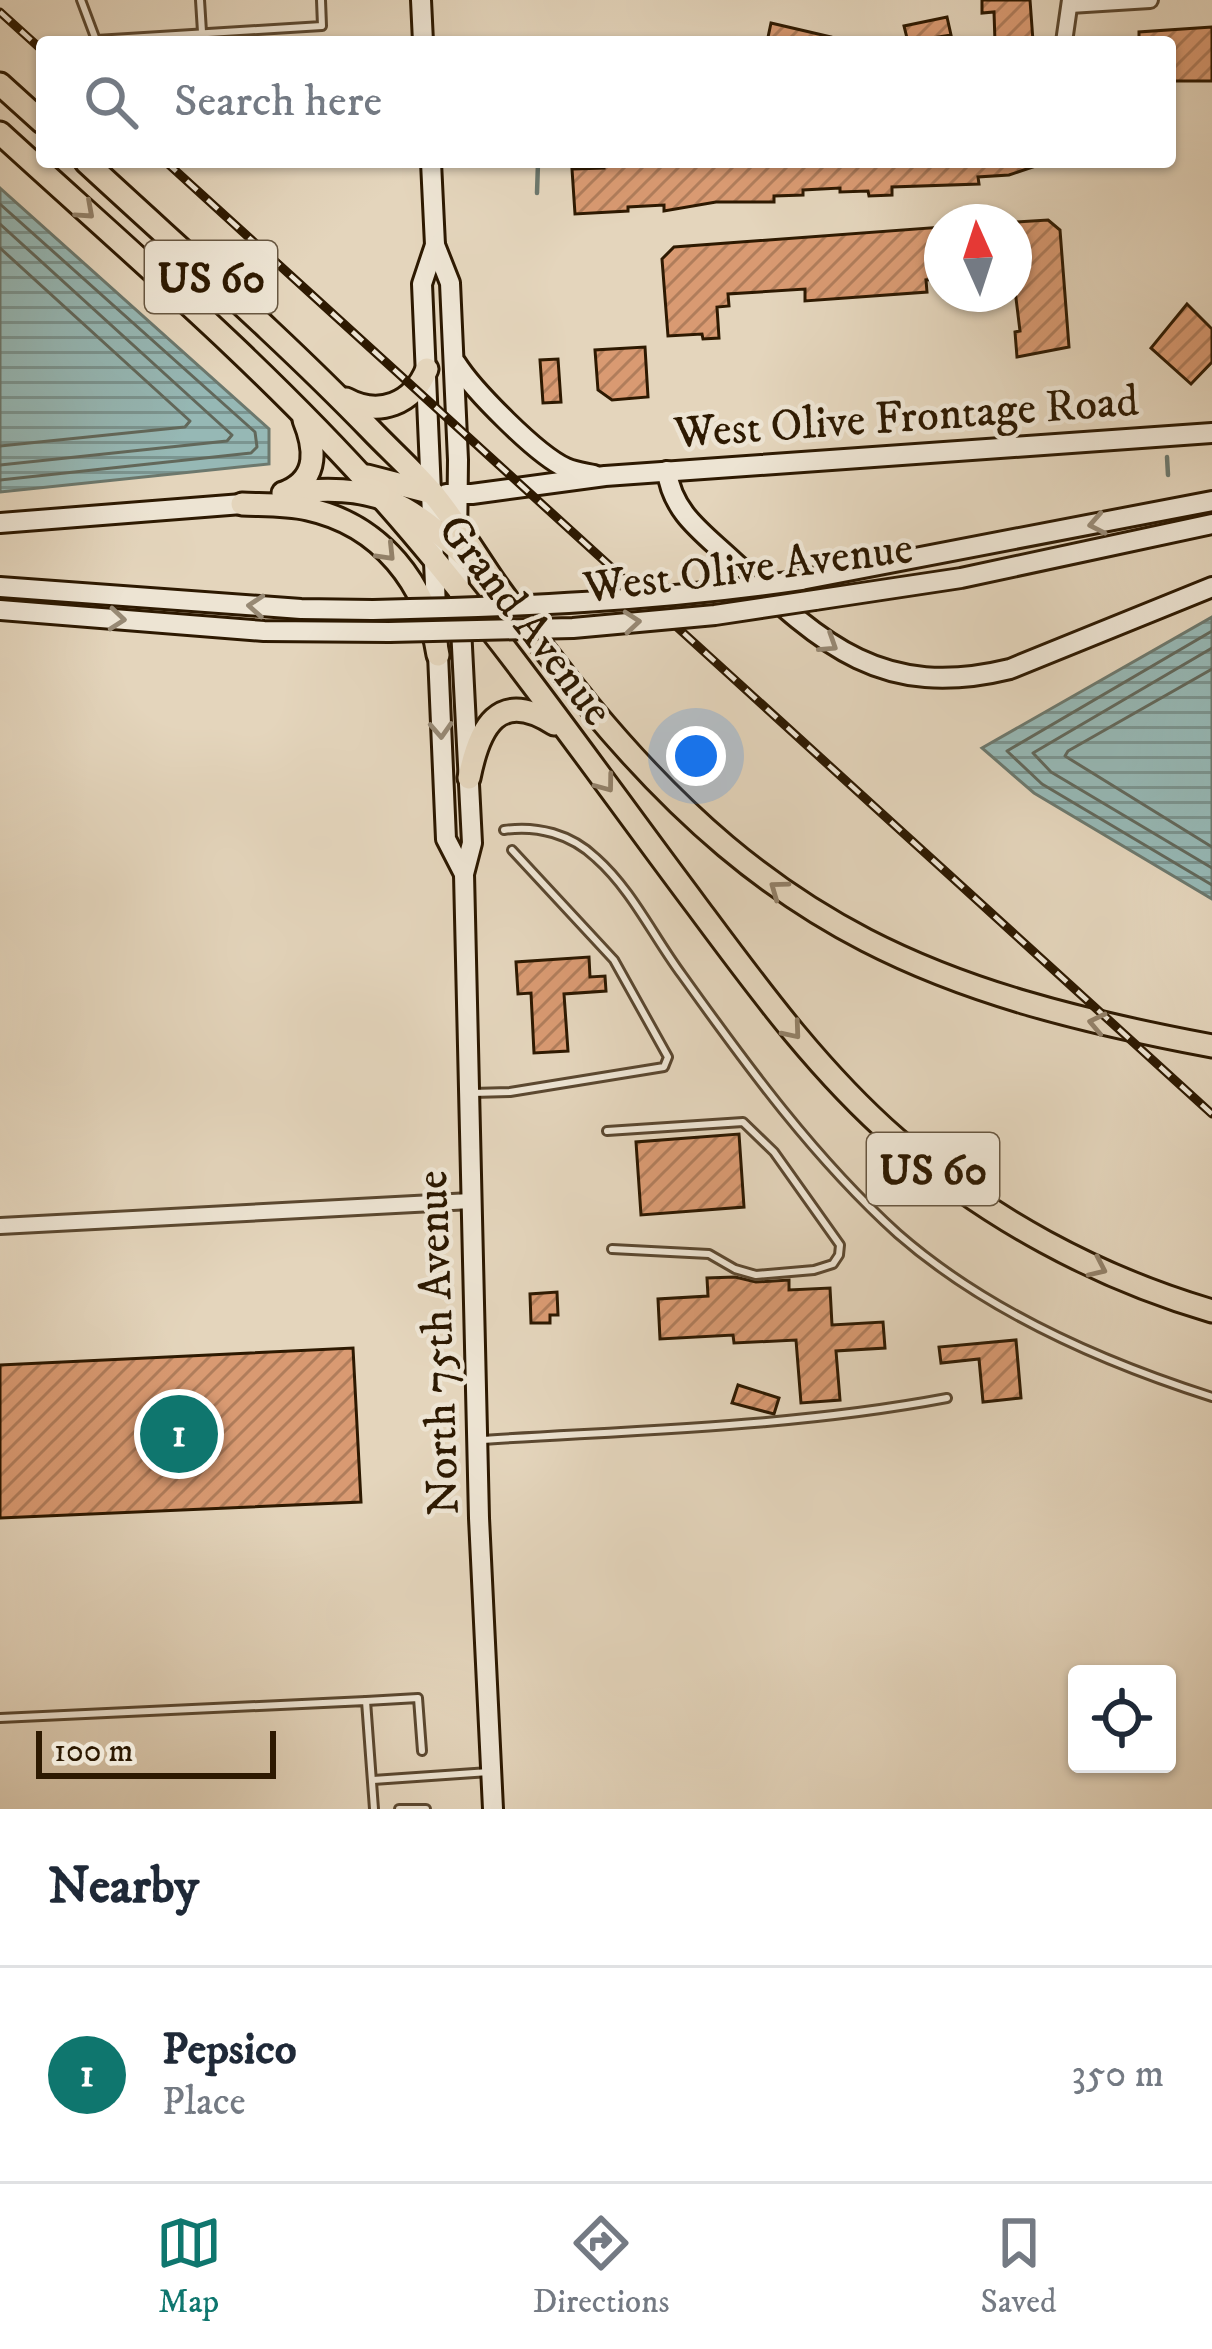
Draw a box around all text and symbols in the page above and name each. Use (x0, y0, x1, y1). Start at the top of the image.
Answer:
search box (36, 36, 1176, 168)
icon: search (78, 69, 144, 135)
text: Search here (174, 74, 382, 130)
one-way arrow (73, 197, 94, 219)
north arrow (924, 204, 1032, 312)
road number: US 60 (145, 241, 277, 313)
street label: West Olive Frontage Road (671, 374, 1141, 462)
street label: Grand Avenue (425, 504, 624, 738)
one-way arrow (1088, 510, 1108, 536)
street label: West Olive Avenue (580, 521, 916, 617)
one-way arrow (373, 539, 395, 561)
one-way arrow (246, 593, 265, 619)
one-way arrow (108, 605, 127, 631)
one-way arrow (622, 610, 641, 636)
one-way arrow (816, 629, 838, 651)
one-way arrow (428, 721, 454, 740)
your location (666, 726, 726, 786)
one-way arrow (592, 771, 613, 793)
one-way arrow (770, 881, 791, 903)
one-way arrow (1088, 1012, 1108, 1037)
one-way arrow (779, 1017, 801, 1039)
road number: US 60 (867, 1133, 999, 1205)
street label: North 75th Avenue (405, 1169, 473, 1517)
one-way arrow (1086, 1254, 1107, 1277)
pin: 1 (140, 1389, 218, 1479)
map controls (1068, 1665, 1176, 1773)
button: locate (1068, 1665, 1176, 1773)
scale bar (36, 1725, 276, 1778)
text: 100 m (54, 1731, 133, 1772)
text: Nearby (48, 1855, 199, 1919)
text: Pepsico (162, 2022, 297, 2078)
text: 1 (80, 2050, 94, 2099)
text: 350 m (1071, 2050, 1164, 2099)
text: Place (162, 2078, 246, 2127)
tab: Map (156, 2210, 222, 2323)
tab: Directions (533, 2210, 669, 2323)
tab: Saved (981, 2210, 1056, 2323)

